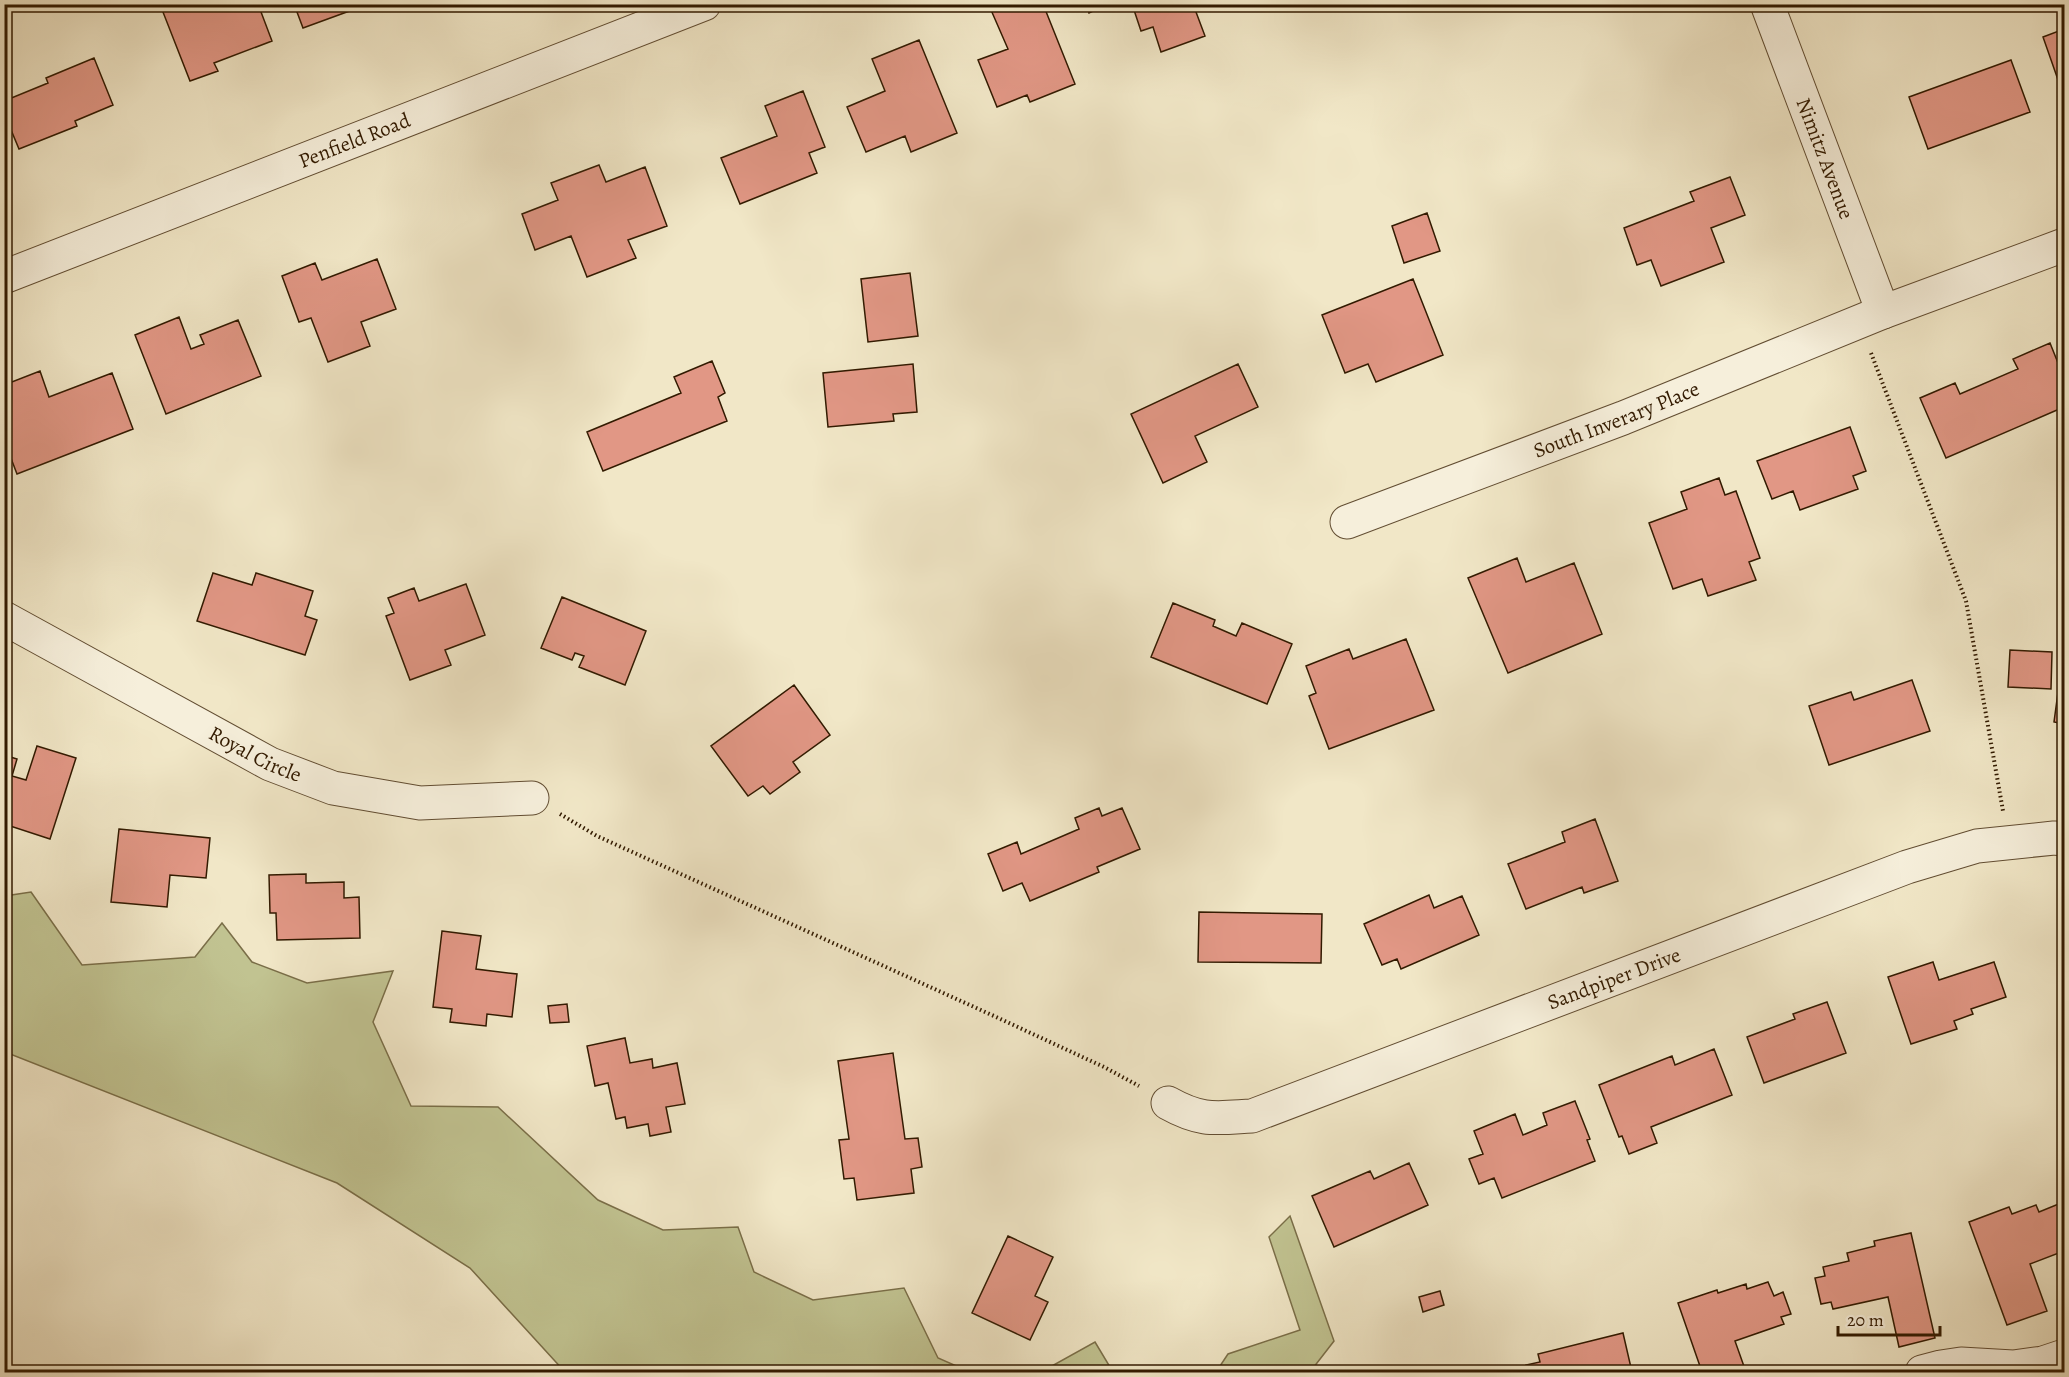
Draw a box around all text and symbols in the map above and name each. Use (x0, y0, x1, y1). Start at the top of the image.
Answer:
street label: Nimitz Avenue (1790, 94, 1861, 223)
street label: Penfield Road (294, 106, 415, 175)
street label: South Inverary Place (1529, 374, 1703, 465)
street label: Royal Circle (204, 719, 306, 789)
street label: Sandpiper Drive (1543, 940, 1684, 1016)
scale bar (1838, 1299, 1940, 1337)
text: 20 m (1847, 1308, 1884, 1332)

